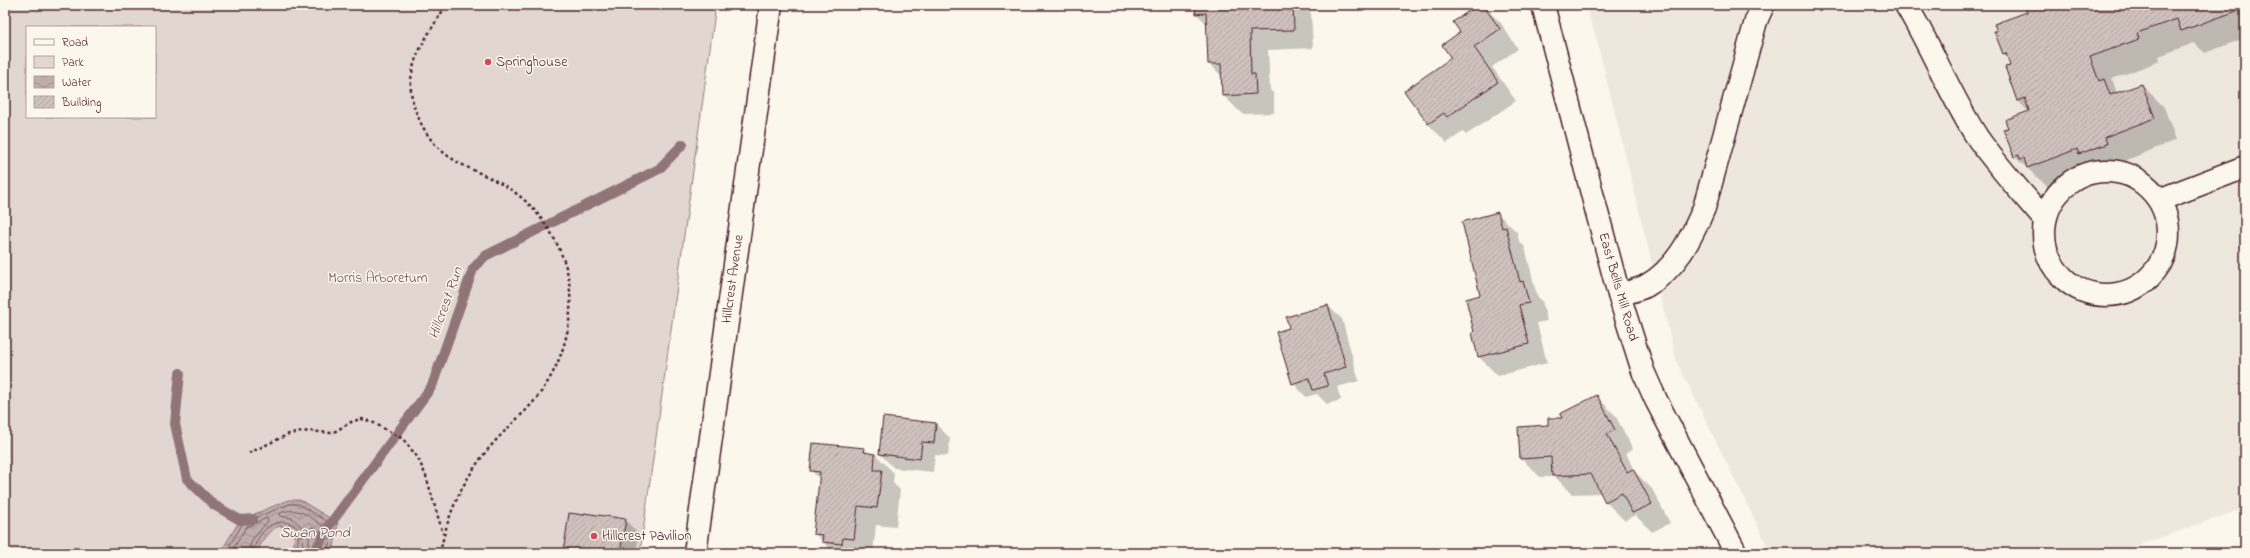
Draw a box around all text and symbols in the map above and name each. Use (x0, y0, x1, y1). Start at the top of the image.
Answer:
legend (26, 26, 156, 118)
text: Road (62, 34, 88, 52)
place label: Springhouse (496, 52, 568, 74)
text: Park (62, 54, 84, 72)
marker: Springhouse (483, 57, 493, 67)
text: Water (62, 74, 91, 92)
text: Building (61, 94, 101, 113)
street label: East Bells Mill Road (1592, 230, 1644, 344)
street label: Hillcrest Avenue (716, 233, 750, 325)
water label: Hillcrest Run (423, 263, 469, 342)
park label: Morris Arboretum (328, 268, 428, 289)
water label: Swan Pond (280, 522, 351, 544)
place label: Hillcrest Pavilion (602, 526, 691, 547)
marker: Hillcrest Pavilion (589, 531, 599, 541)

